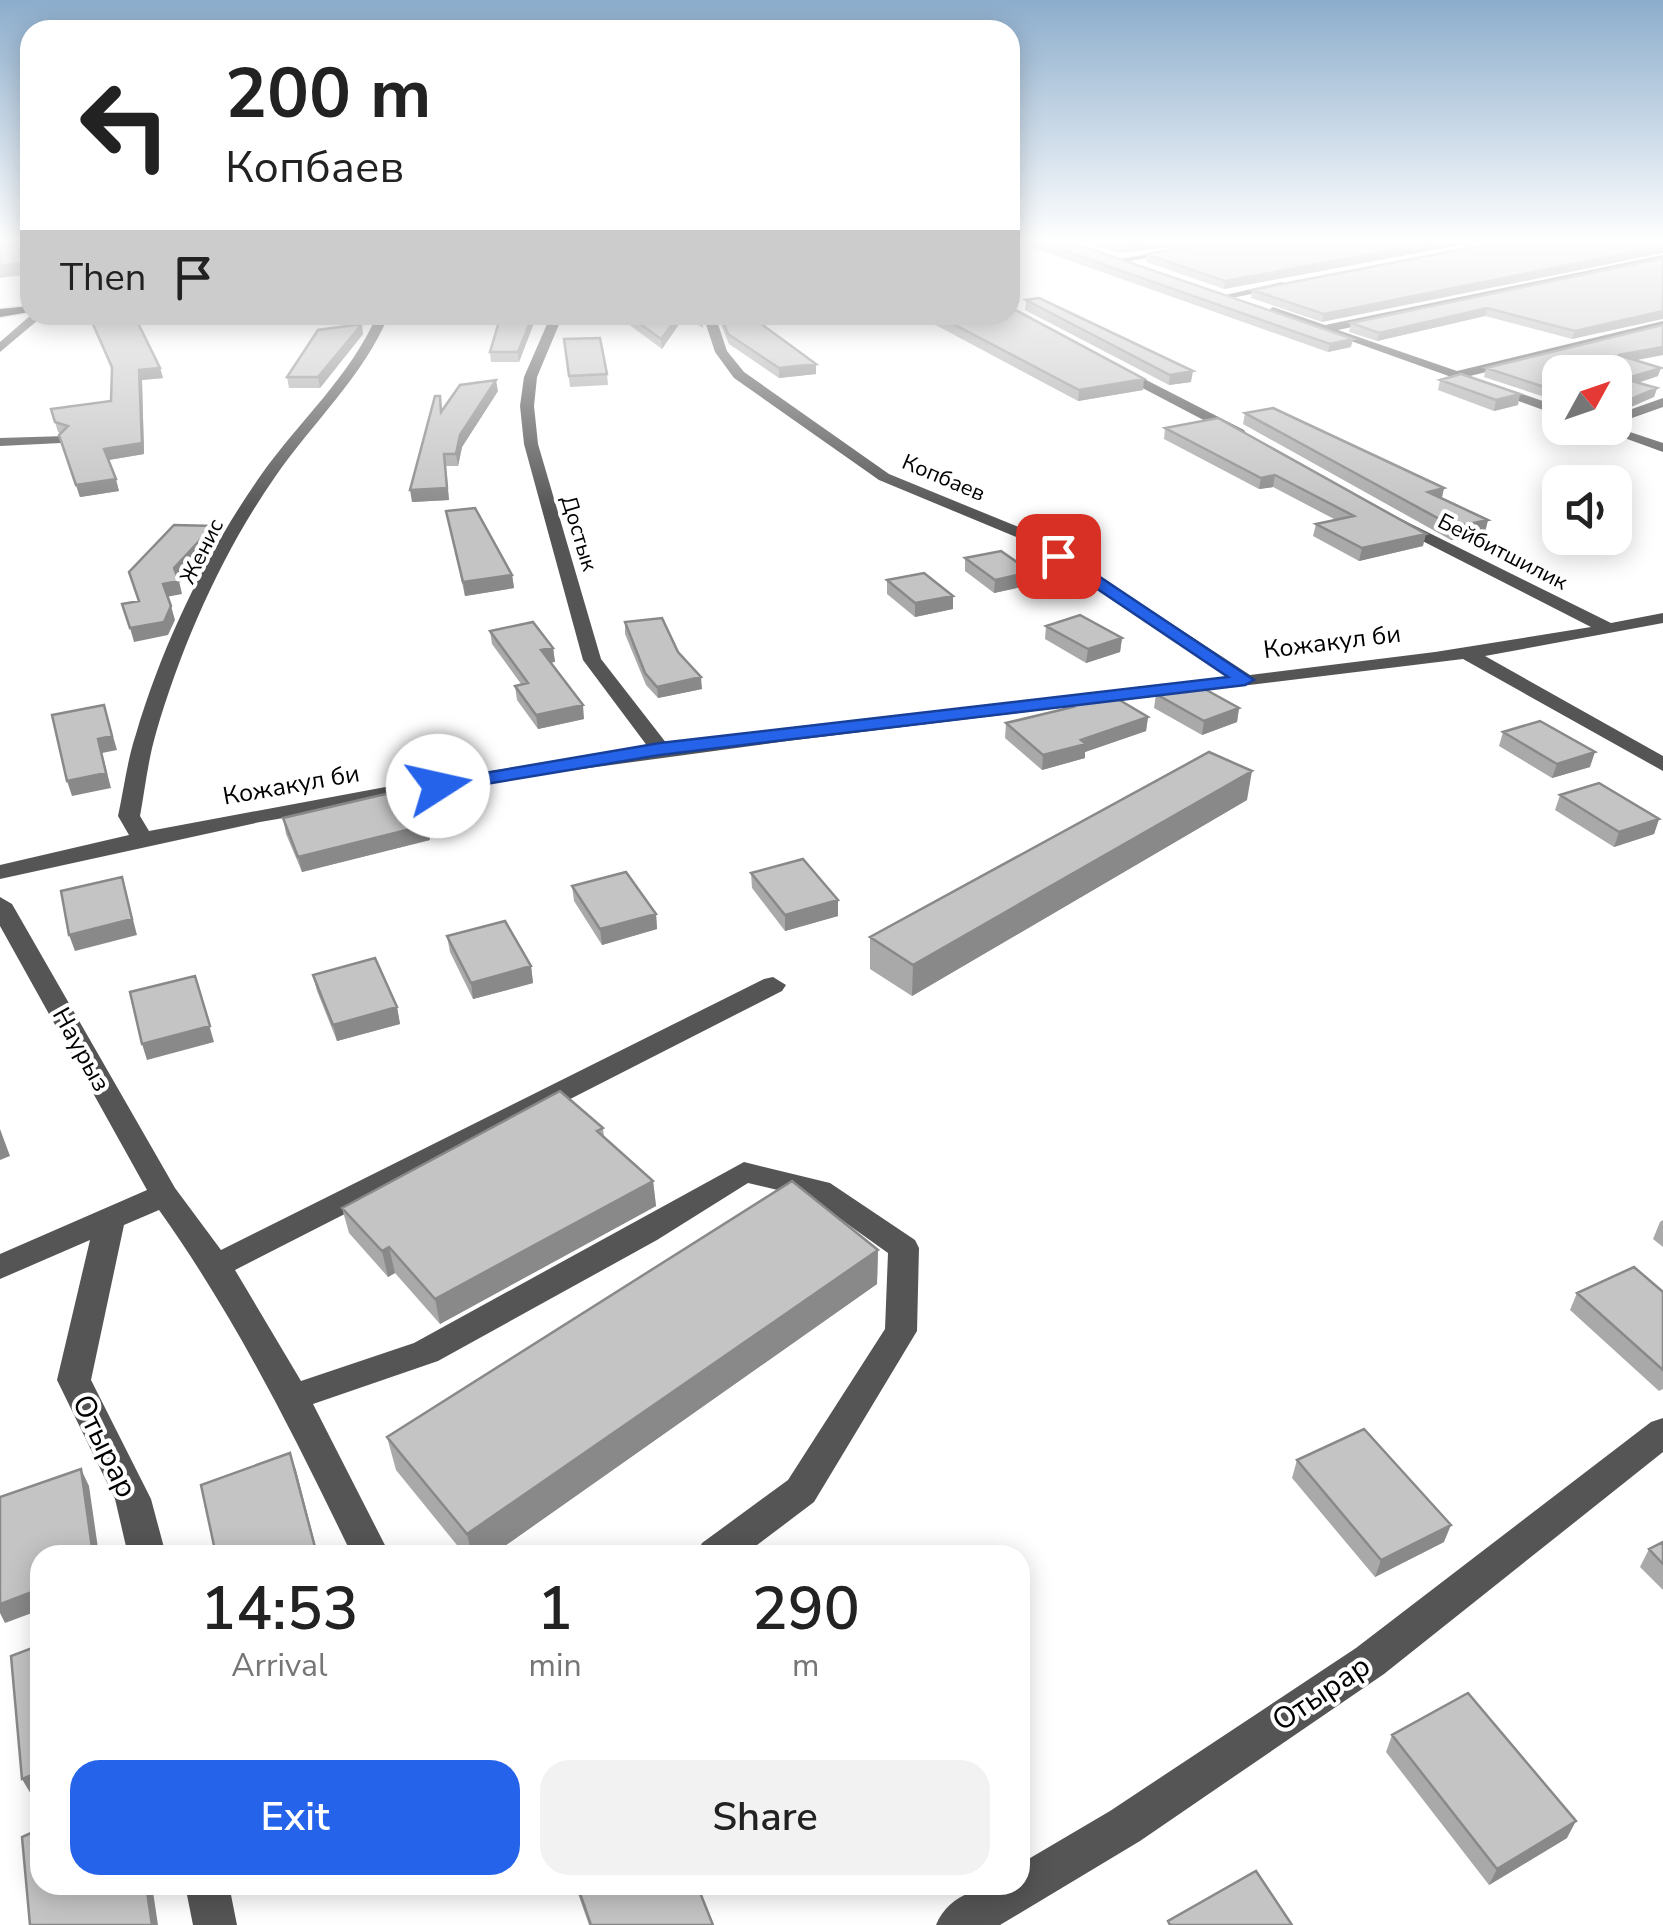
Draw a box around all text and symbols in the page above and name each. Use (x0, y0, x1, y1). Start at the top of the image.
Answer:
text: 200 m (225, 46, 431, 142)
icon: left (60, 60, 190, 190)
text: Копбаев (225, 137, 404, 198)
icon: arrive (166, 250, 221, 305)
text: Then (60, 252, 146, 303)
north arrow (1542, 355, 1632, 445)
map controls (1542, 355, 1632, 555)
street label: Копбаев (897, 447, 990, 509)
button: sound (1542, 465, 1632, 555)
street label: Достык (553, 492, 605, 575)
street label: Бейбитшилик (1433, 506, 1573, 598)
street label: Женис (173, 514, 231, 589)
pin (1016, 514, 1101, 599)
icon: arrive (1031, 529, 1086, 584)
street label: Кожакул би (1261, 617, 1403, 667)
position arrow (386, 734, 490, 838)
street label: Кожакул би (220, 756, 362, 814)
street label: Наурыз (44, 1001, 118, 1098)
street label: Отырар (62, 1388, 147, 1505)
text: 14:53 (200, 1568, 358, 1650)
text: 1 (537, 1568, 573, 1650)
text: 290 (752, 1568, 860, 1650)
text: Arrival (231, 1644, 327, 1687)
text: min (529, 1644, 582, 1687)
text: m (792, 1644, 820, 1687)
street label: Отырар (1264, 1646, 1378, 1741)
button: Exit (70, 1760, 520, 1875)
button: Share (540, 1760, 990, 1875)

